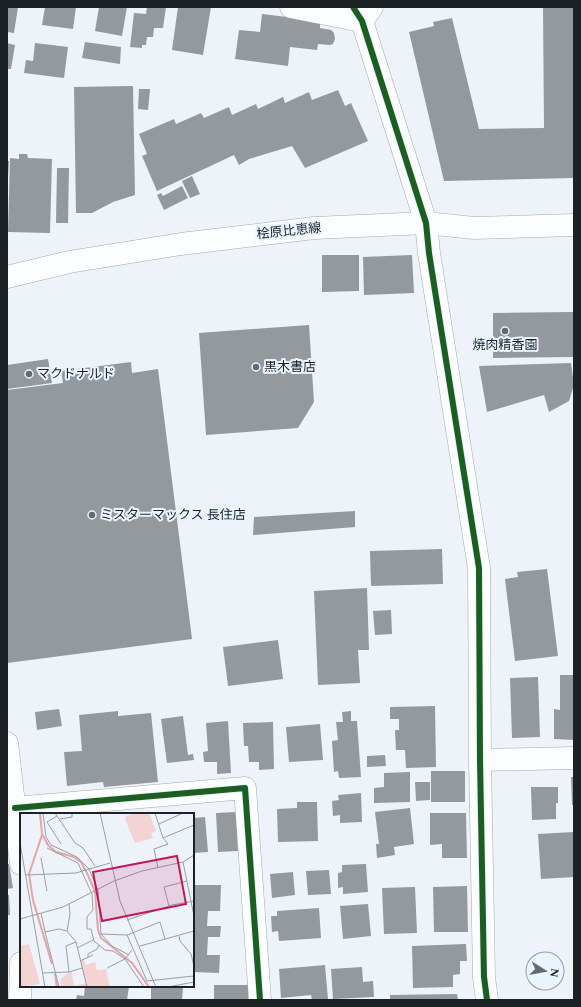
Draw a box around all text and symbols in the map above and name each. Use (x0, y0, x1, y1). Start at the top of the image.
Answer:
street label: 桧原比恵線 (256, 218, 322, 244)
marker: 焼肉精香園 (500, 326, 510, 336)
place label: 焼肉精香園 (472, 335, 538, 355)
place label: 黒木書店 (264, 357, 316, 377)
marker: 黒木書店 (251, 362, 261, 372)
place label: マクドナルド (37, 364, 115, 384)
marker: マクドナルド (24, 369, 34, 379)
place label: ミスターマックス 長住店 (100, 505, 246, 525)
marker: ミスターマックス 長住店 (87, 510, 97, 520)
inset map (20, 813, 194, 987)
north arrow (525, 951, 565, 991)
text: N (545, 967, 564, 979)

